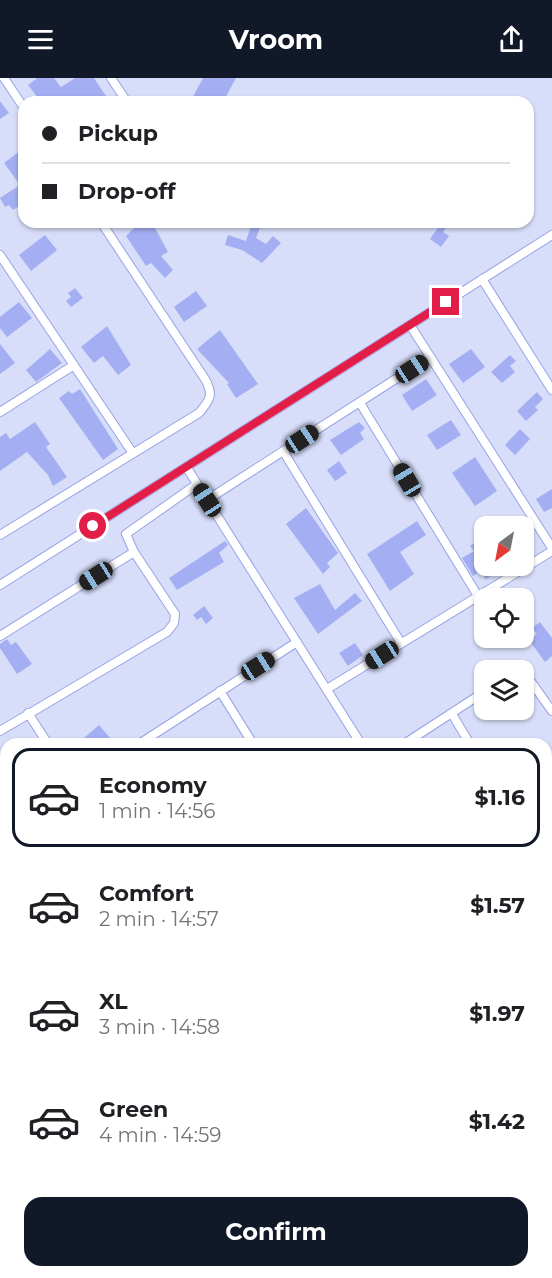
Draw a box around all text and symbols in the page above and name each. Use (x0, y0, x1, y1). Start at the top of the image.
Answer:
icon: menu (24, 23, 57, 56)
text: Vroom (229, 23, 323, 56)
icon: share (495, 23, 528, 56)
text: Pickup (78, 120, 158, 147)
text: Drop-off (78, 178, 176, 205)
route end (432, 288, 459, 315)
car (392, 352, 432, 386)
car (282, 422, 322, 456)
car (390, 460, 424, 500)
car (190, 480, 224, 520)
route start (79, 512, 106, 539)
north arrow (474, 516, 534, 576)
map controls (474, 516, 534, 720)
car (76, 559, 116, 593)
button: locate (474, 588, 534, 648)
car (362, 638, 402, 672)
car (238, 649, 278, 683)
button: layers (474, 660, 534, 720)
icon: car (27, 771, 81, 825)
text: Economy (99, 772, 207, 799)
text: $1.16 (475, 784, 525, 811)
text: 1 min · 14:56 (99, 799, 215, 823)
icon: car (27, 879, 81, 933)
text: Comfort (99, 880, 194, 907)
text: $1.57 (470, 892, 525, 919)
text: 2 min · 14:57 (99, 907, 219, 931)
icon: car (27, 987, 81, 1041)
text: XL (99, 988, 128, 1015)
text: $1.97 (469, 1000, 525, 1027)
text: 3 min · 14:58 (99, 1015, 220, 1039)
icon: car (27, 1095, 81, 1149)
text: Green (99, 1096, 168, 1123)
text: $1.42 (469, 1108, 525, 1135)
text: 4 min · 14:59 (99, 1123, 221, 1147)
button: Confirm (24, 1197, 528, 1266)

